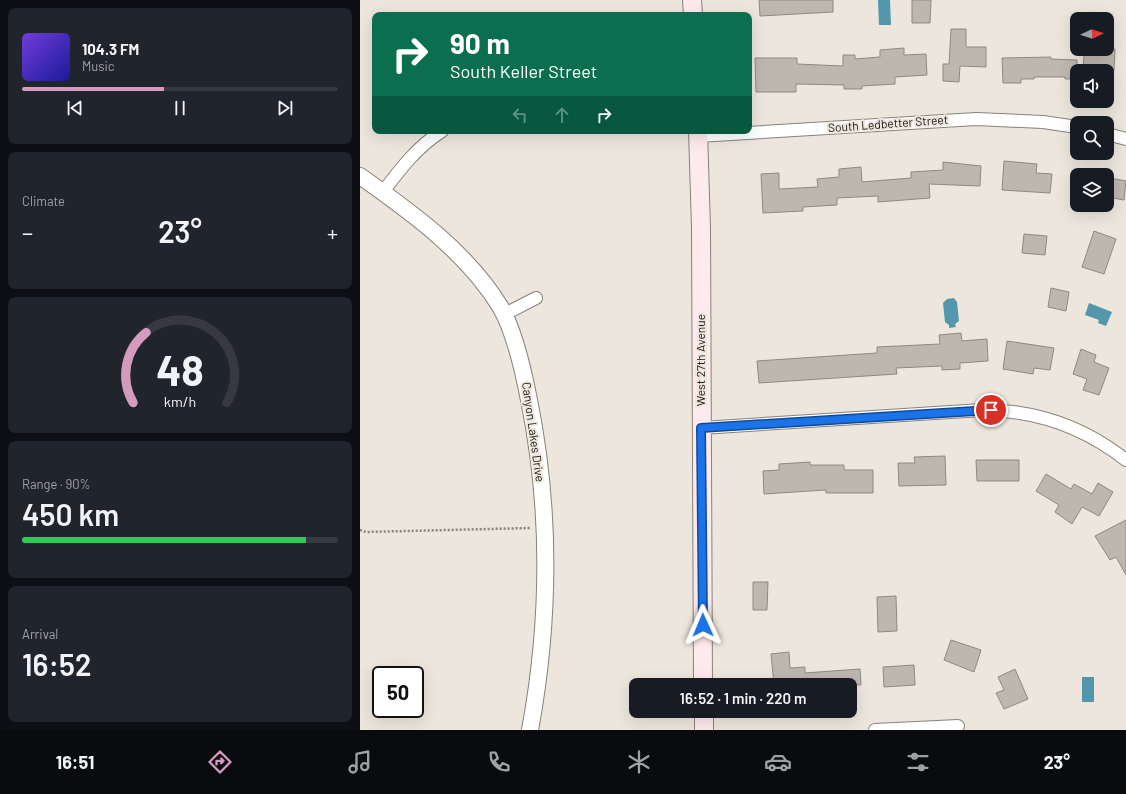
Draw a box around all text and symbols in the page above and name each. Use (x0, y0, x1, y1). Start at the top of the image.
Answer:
north arrow (1070, 12, 1114, 56)
map controls (1070, 12, 1114, 212)
text: 90 m (450, 26, 510, 60)
icon: right (384, 28, 436, 80)
text: 104.3 FM (82, 40, 139, 58)
text: Music (82, 58, 115, 74)
text: South Keller Street (450, 60, 597, 82)
button: sound (1070, 64, 1114, 108)
icon: previous (64, 97, 86, 119)
icon: pause (169, 97, 191, 119)
icon: next (274, 97, 296, 119)
icon: left (509, 104, 531, 126)
icon: ahead (551, 104, 573, 126)
icon: right (593, 104, 615, 126)
street label: South Ledbetter Street (827, 112, 948, 134)
button: search (1070, 116, 1114, 160)
button: layers (1070, 168, 1114, 212)
text: Climate (22, 193, 65, 209)
text: 23° (158, 213, 202, 249)
text: − (22, 219, 33, 245)
text: + (327, 219, 338, 245)
street label: West 27th Avenue (693, 314, 707, 406)
text: 48 (156, 344, 204, 394)
street label: Canyon Lakes Drive (520, 381, 548, 483)
text: km/h (164, 393, 196, 410)
pin (974, 393, 1008, 427)
icon: arrive (980, 399, 1002, 421)
text: Range · 90% (22, 476, 91, 492)
text: 450 km (22, 496, 119, 532)
position arrow (682, 604, 724, 646)
text: Arrival (22, 626, 58, 642)
text: 16:52 (22, 646, 92, 682)
speed limit sign: 50 (372, 666, 424, 718)
text: 16:52 · 1 min · 220 m (680, 689, 806, 707)
icon: directions (206, 748, 234, 776)
icon: music (346, 748, 374, 776)
icon: phone (485, 748, 513, 776)
icon: climate (625, 748, 653, 776)
icon: car (764, 748, 792, 776)
icon: filters (904, 748, 932, 776)
text: 16:51 (56, 751, 94, 773)
text: 23° (1044, 751, 1070, 773)

